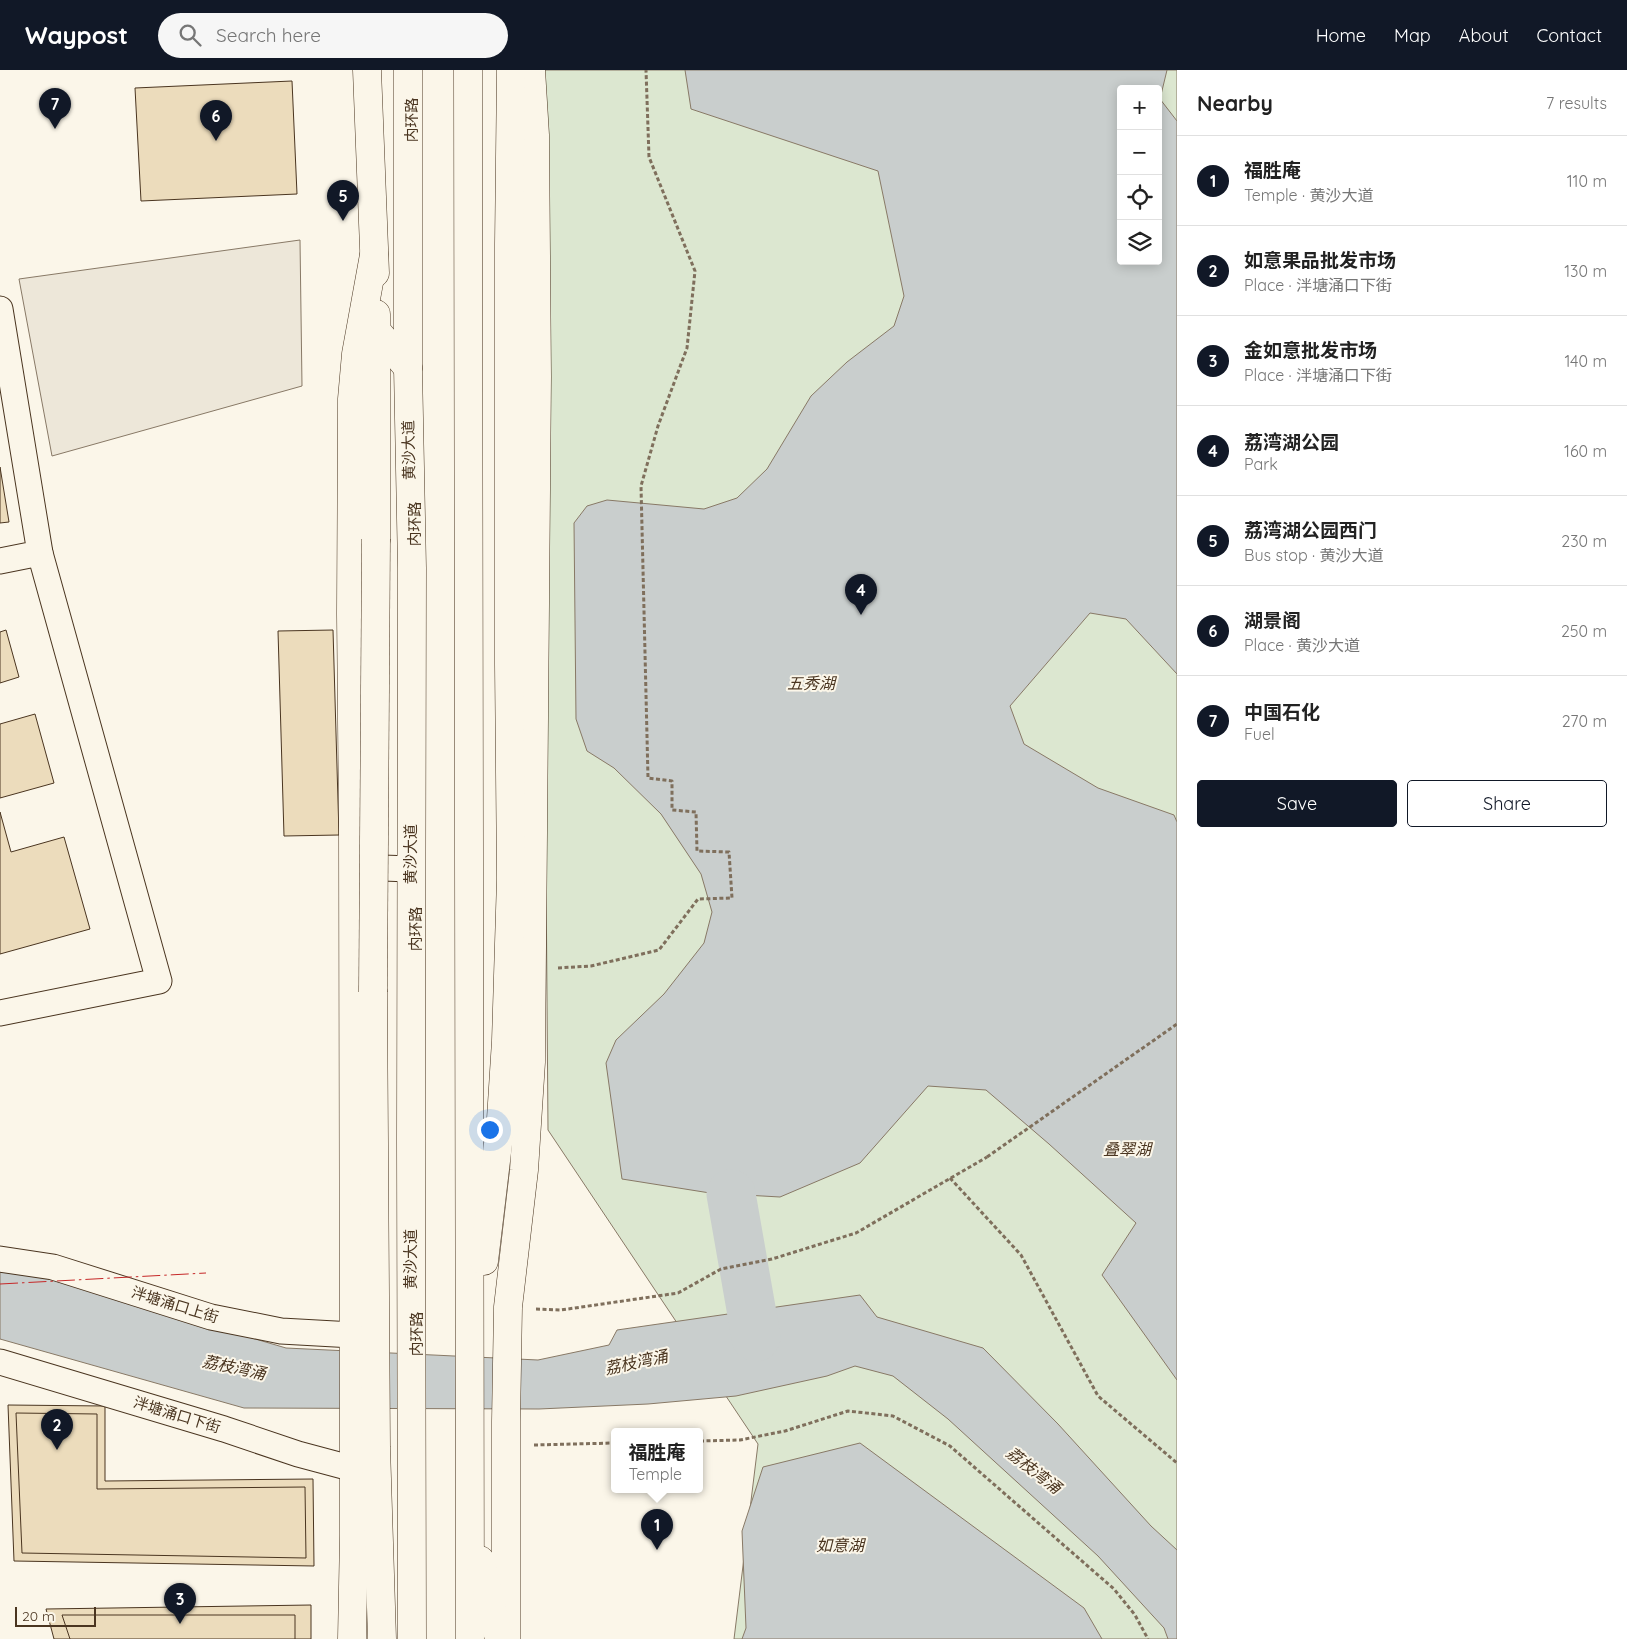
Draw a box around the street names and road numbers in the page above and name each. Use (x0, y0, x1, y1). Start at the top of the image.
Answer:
street label: 内环路 (402, 97, 421, 143)
street label: 黄沙大道 (398, 420, 419, 480)
street label: 内环路 (405, 501, 424, 547)
street label: 黄沙大道 (401, 824, 420, 884)
street label: 内环路 (406, 906, 425, 952)
street label: 黄沙大道 (401, 1229, 420, 1289)
street label: 泮塘涌口上街 (129, 1282, 221, 1327)
street label: 内环路 (407, 1311, 426, 1357)
street label: 泮塘涌口下街 (131, 1392, 223, 1437)

